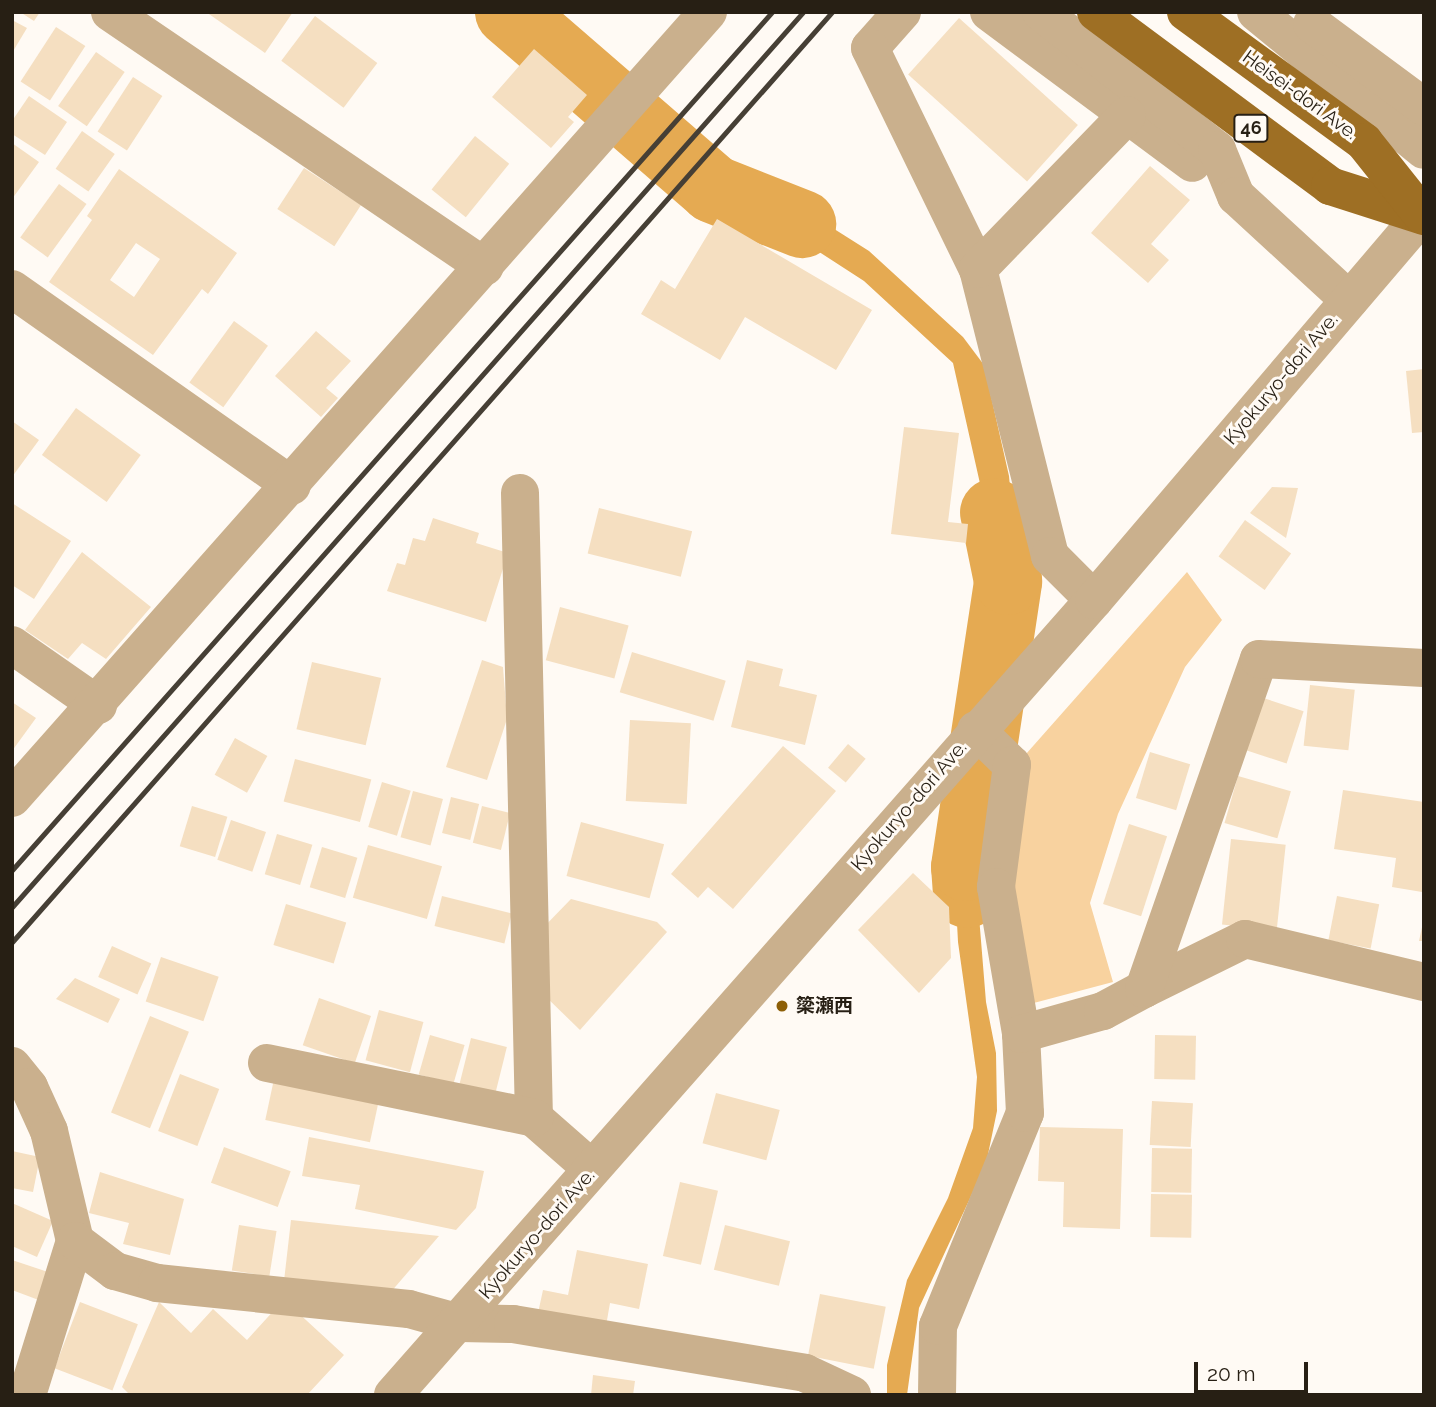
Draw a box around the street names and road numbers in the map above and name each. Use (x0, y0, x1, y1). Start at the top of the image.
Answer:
street label: Heisei-dori Ave. (1238, 45, 1362, 145)
road number: 46 (1232, 113, 1270, 142)
street label: Kyokuryo-dori Ave. (1219, 308, 1343, 450)
street label: Kyokuryo-dori Ave. (846, 736, 972, 876)
street label: Kyokuryo-dori Ave. (474, 1164, 600, 1304)

